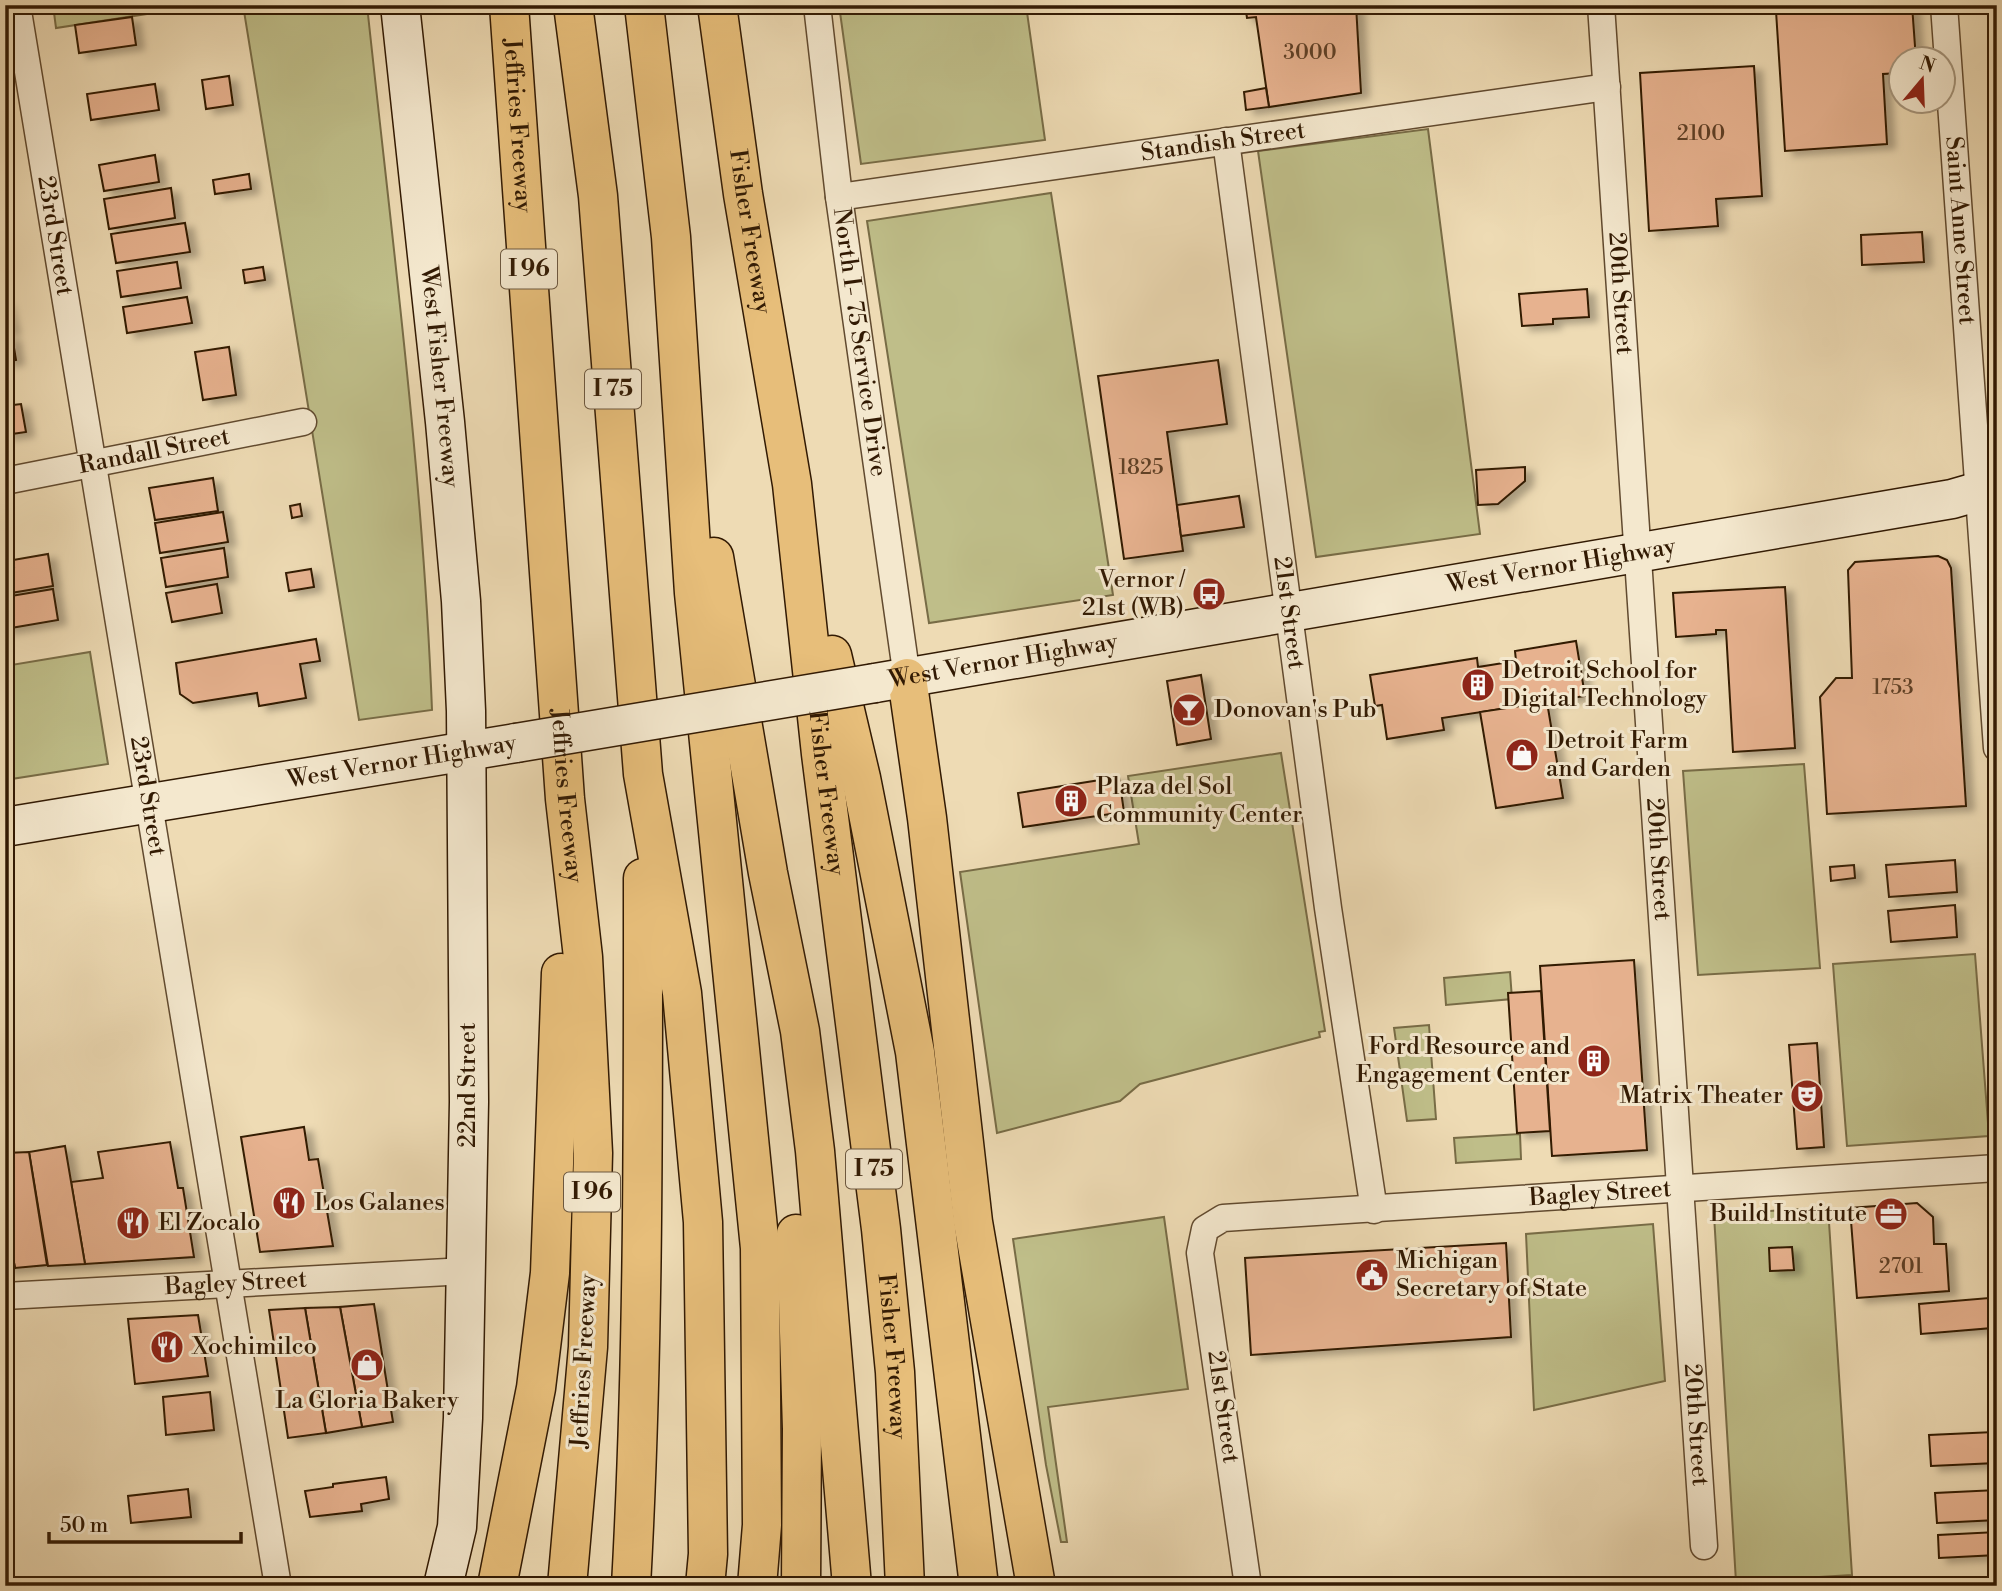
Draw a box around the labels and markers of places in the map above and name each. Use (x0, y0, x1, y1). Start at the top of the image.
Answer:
place label: Vernor / 21st (WB) (1082, 565, 1185, 623)
bus stop icon: Vernor / 21st (WB) (1190, 575, 1228, 613)
place label: Detroit School for Digital Technology (1502, 656, 1708, 714)
building icon: Detroit School for Digital Technology (1459, 666, 1497, 704)
bar icon: Donovan's Pub (1170, 691, 1208, 729)
place label: Donovan's Pub (1214, 695, 1377, 725)
place label: Detroit Farm and Garden (1546, 726, 1688, 784)
shop icon: Detroit Farm and Garden (1503, 736, 1541, 774)
place label: Plaza del Sol Community Center (1096, 772, 1302, 830)
building icon: Plaza del Sol Community Center (1052, 782, 1090, 820)
place label: Ford Resource and Engagement Center (1356, 1032, 1570, 1090)
building icon: Ford Resource and Engagement Center (1575, 1042, 1613, 1080)
theatre icon: Matrix Theater (1788, 1077, 1826, 1115)
place label: Matrix Theater (1619, 1081, 1783, 1111)
restaurant icon: Los Galanes (270, 1184, 308, 1222)
place label: Los Galanes (314, 1188, 445, 1218)
office icon: Build Institute (1872, 1195, 1910, 1233)
place label: Build Institute (1709, 1199, 1867, 1229)
restaurant icon: El Zocalo (114, 1204, 152, 1242)
place label: El Zocalo (158, 1208, 261, 1238)
place label: Michigan Secretary of State (1396, 1246, 1587, 1304)
public building icon: Michigan Secretary of State (1353, 1256, 1391, 1294)
restaurant icon: Xochimilco (148, 1328, 186, 1366)
place label: Xochimilco (191, 1332, 317, 1362)
shop icon: La Gloria Bakery (348, 1346, 386, 1384)
place label: La Gloria Bakery (275, 1386, 459, 1416)

